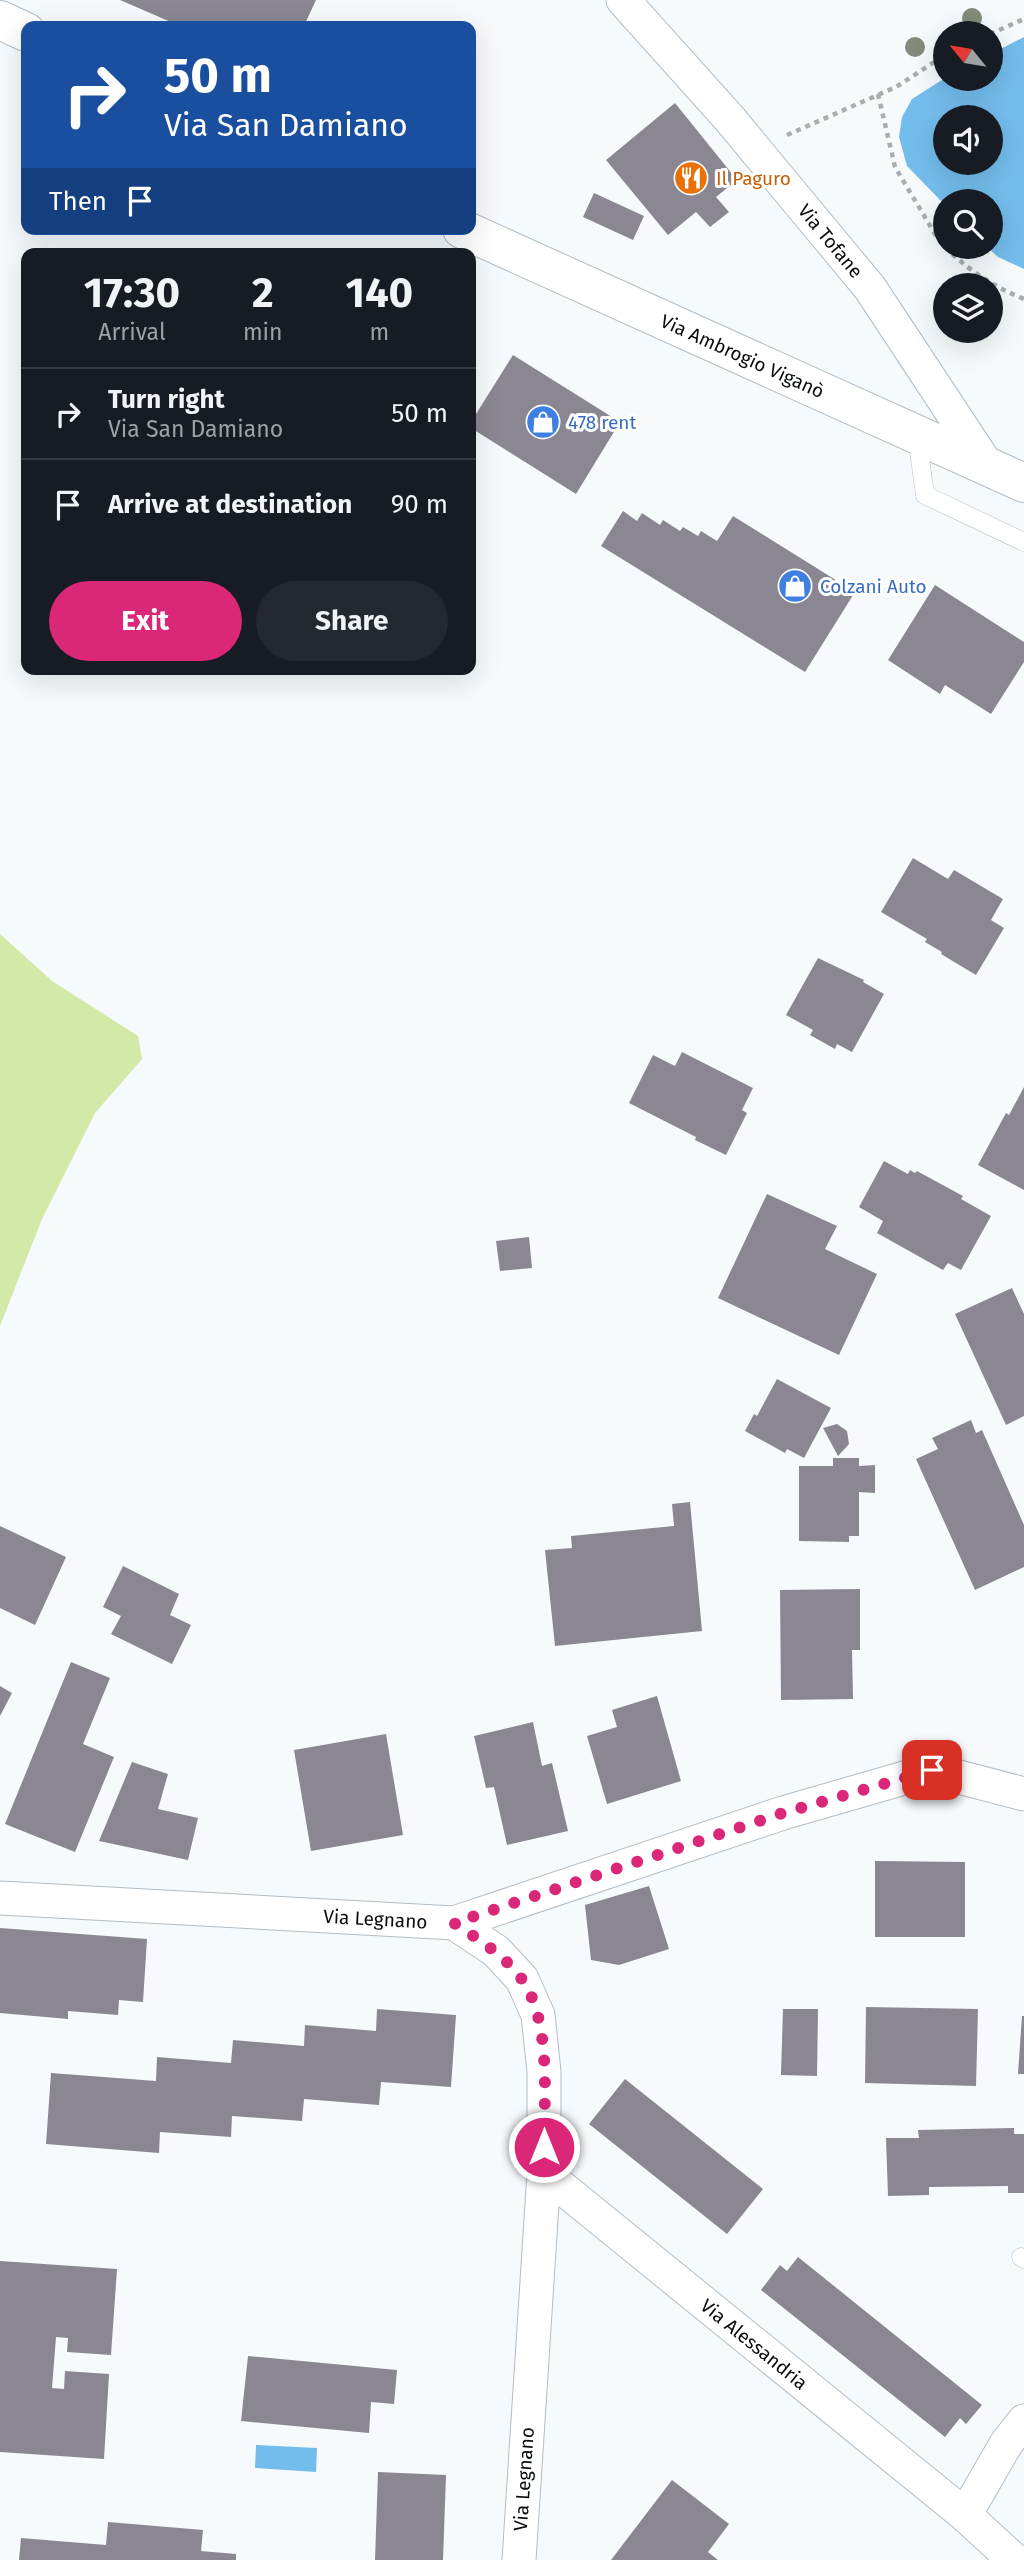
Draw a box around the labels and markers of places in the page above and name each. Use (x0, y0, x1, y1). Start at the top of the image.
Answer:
restaurant icon: Il Paguro (672, 159, 710, 197)
place label: Il Paguro (716, 167, 791, 190)
shop icon: 478 rent (524, 403, 562, 441)
place label: 478 rent (568, 411, 636, 434)
shop icon: Colzani Auto (776, 567, 814, 605)
place label: Colzani Auto (820, 575, 927, 598)
pin (902, 1740, 962, 1800)

